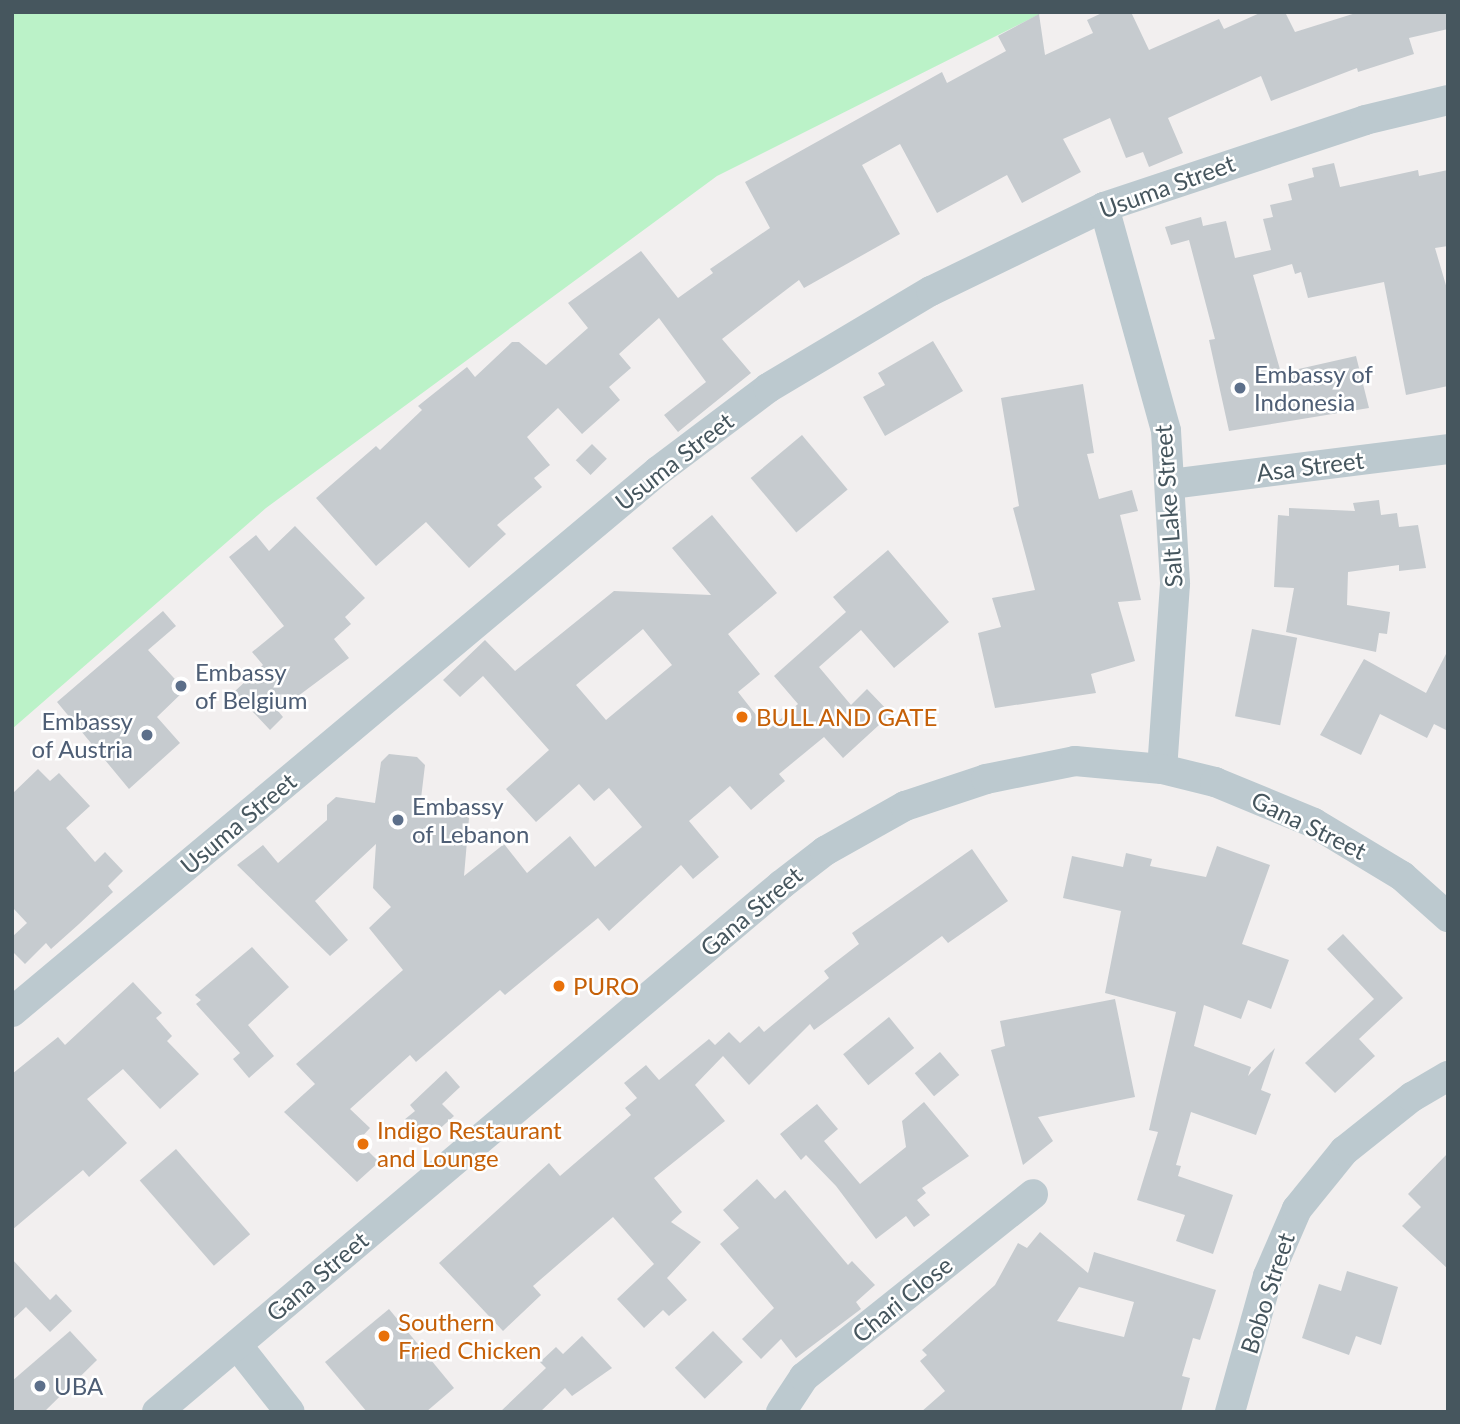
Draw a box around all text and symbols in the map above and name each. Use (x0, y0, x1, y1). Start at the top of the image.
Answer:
street label: Usuma Street (1095, 148, 1239, 224)
place label: Embassy of Indonesia (1254, 360, 1373, 416)
marker: Embassy of Indonesia (1232, 380, 1248, 396)
street label: Usuma Street (609, 406, 739, 516)
street label: Salt Lake Street (1148, 424, 1188, 588)
street label: Asa Street (1255, 445, 1365, 487)
place label: Embassy of Belgium (195, 658, 308, 714)
marker: Embassy of Belgium (173, 678, 189, 694)
place label: BULL AND GATE (756, 703, 939, 731)
place label: Embassy of Austria (30, 707, 133, 763)
marker: BULL AND GATE (734, 709, 750, 725)
marker: Embassy of Austria (139, 727, 155, 743)
street label: Usuma Street (174, 766, 302, 880)
street label: Gana Street (1247, 785, 1371, 865)
place label: Embassy of Lebanon (412, 792, 530, 848)
marker: Embassy of Lebanon (390, 812, 406, 828)
street label: Gana Street (694, 860, 808, 962)
place label: PURO (573, 972, 639, 1000)
marker: PURO (551, 978, 567, 994)
place label: Indigo Restaurant and Lounge (377, 1116, 562, 1172)
marker: Indigo Restaurant and Lounge (355, 1136, 371, 1152)
street label: Gana Street (260, 1225, 374, 1327)
street label: Bobo Street (1234, 1229, 1300, 1357)
street label: Chari Close (846, 1250, 958, 1348)
place label: Southern Fried Chicken (398, 1308, 542, 1364)
marker: Southern Fried Chicken (376, 1328, 392, 1344)
place label: UBA (54, 1372, 103, 1400)
marker: UBA (32, 1378, 48, 1394)

